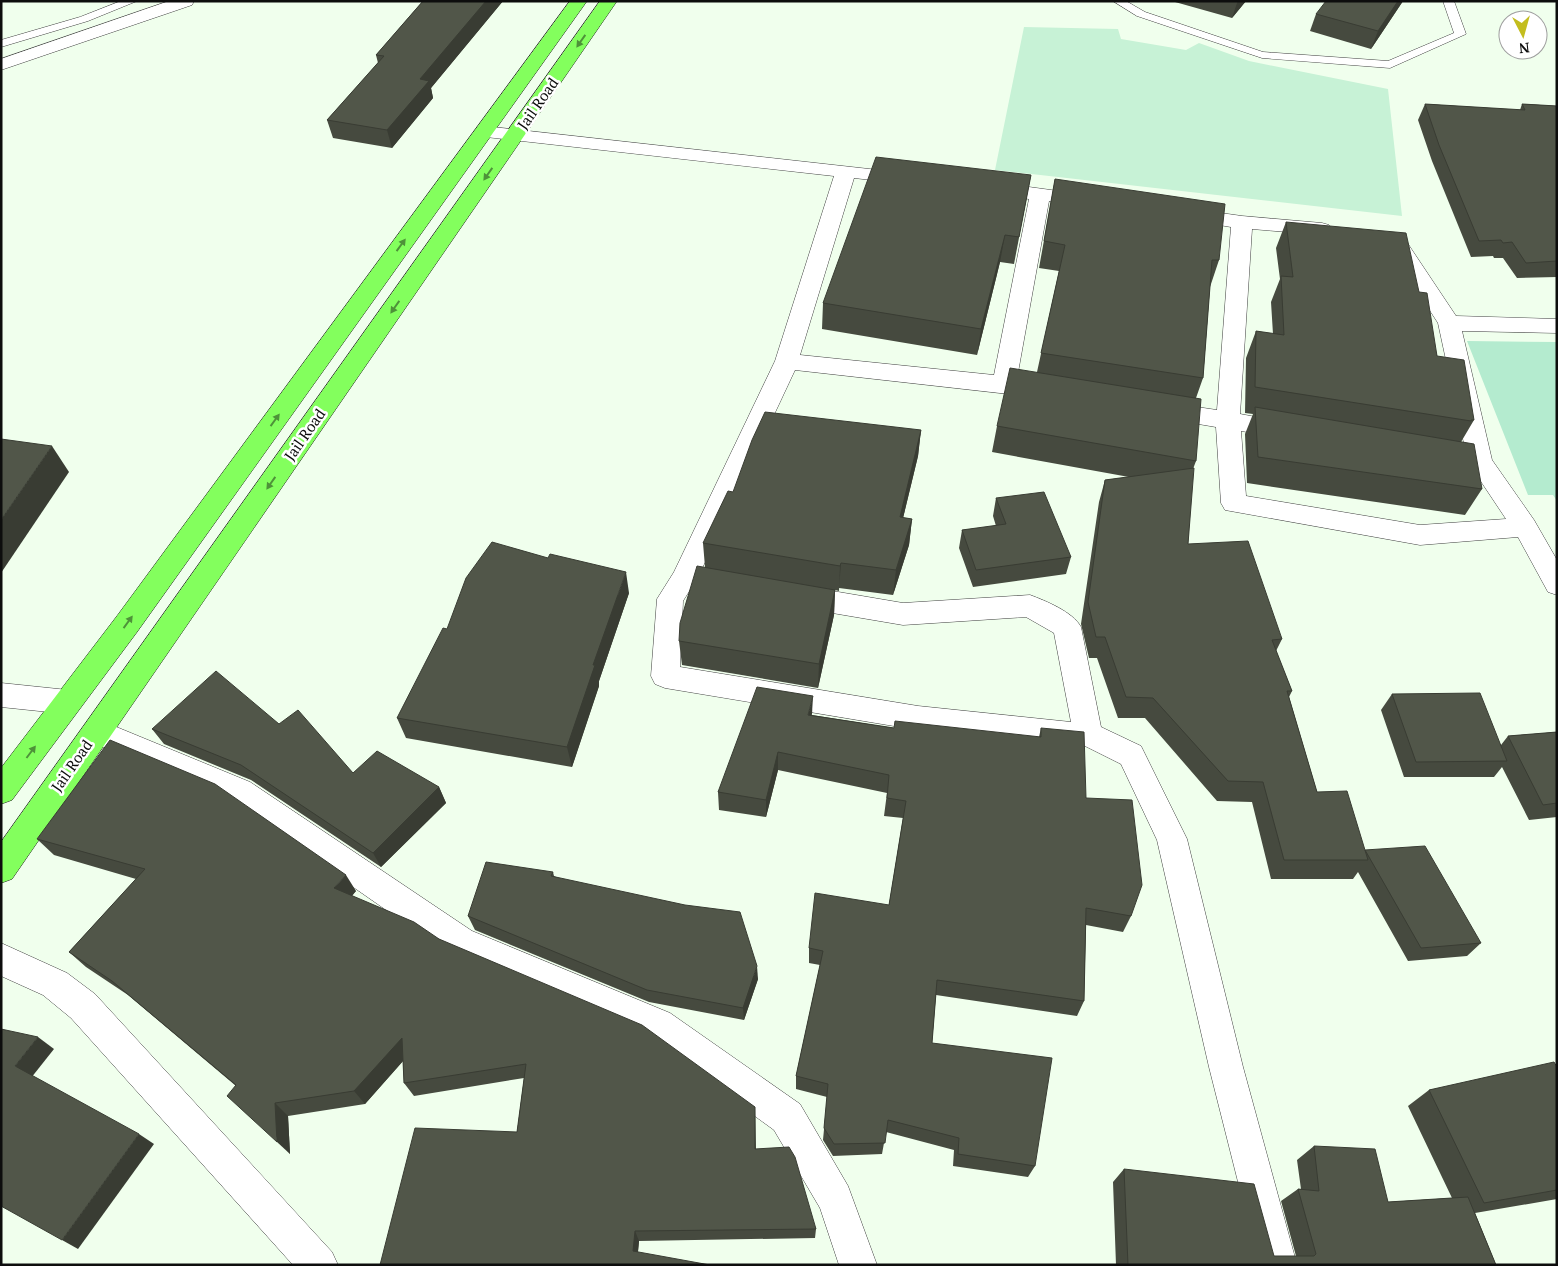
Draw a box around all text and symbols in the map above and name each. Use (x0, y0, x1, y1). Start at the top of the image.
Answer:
north arrow (1498, 10, 1548, 60)
one-way arrow (576, 34, 586, 48)
text: N (1518, 38, 1531, 58)
street label: Jail Road (512, 74, 562, 133)
one-way arrow (483, 167, 493, 181)
one-way arrow (396, 239, 406, 252)
one-way arrow (390, 300, 400, 314)
street label: Jail Road (279, 405, 329, 464)
one-way arrow (270, 413, 280, 426)
one-way arrow (266, 476, 276, 490)
one-way arrow (123, 616, 134, 629)
street label: Jail Road (46, 736, 96, 795)
one-way arrow (25, 746, 36, 759)

